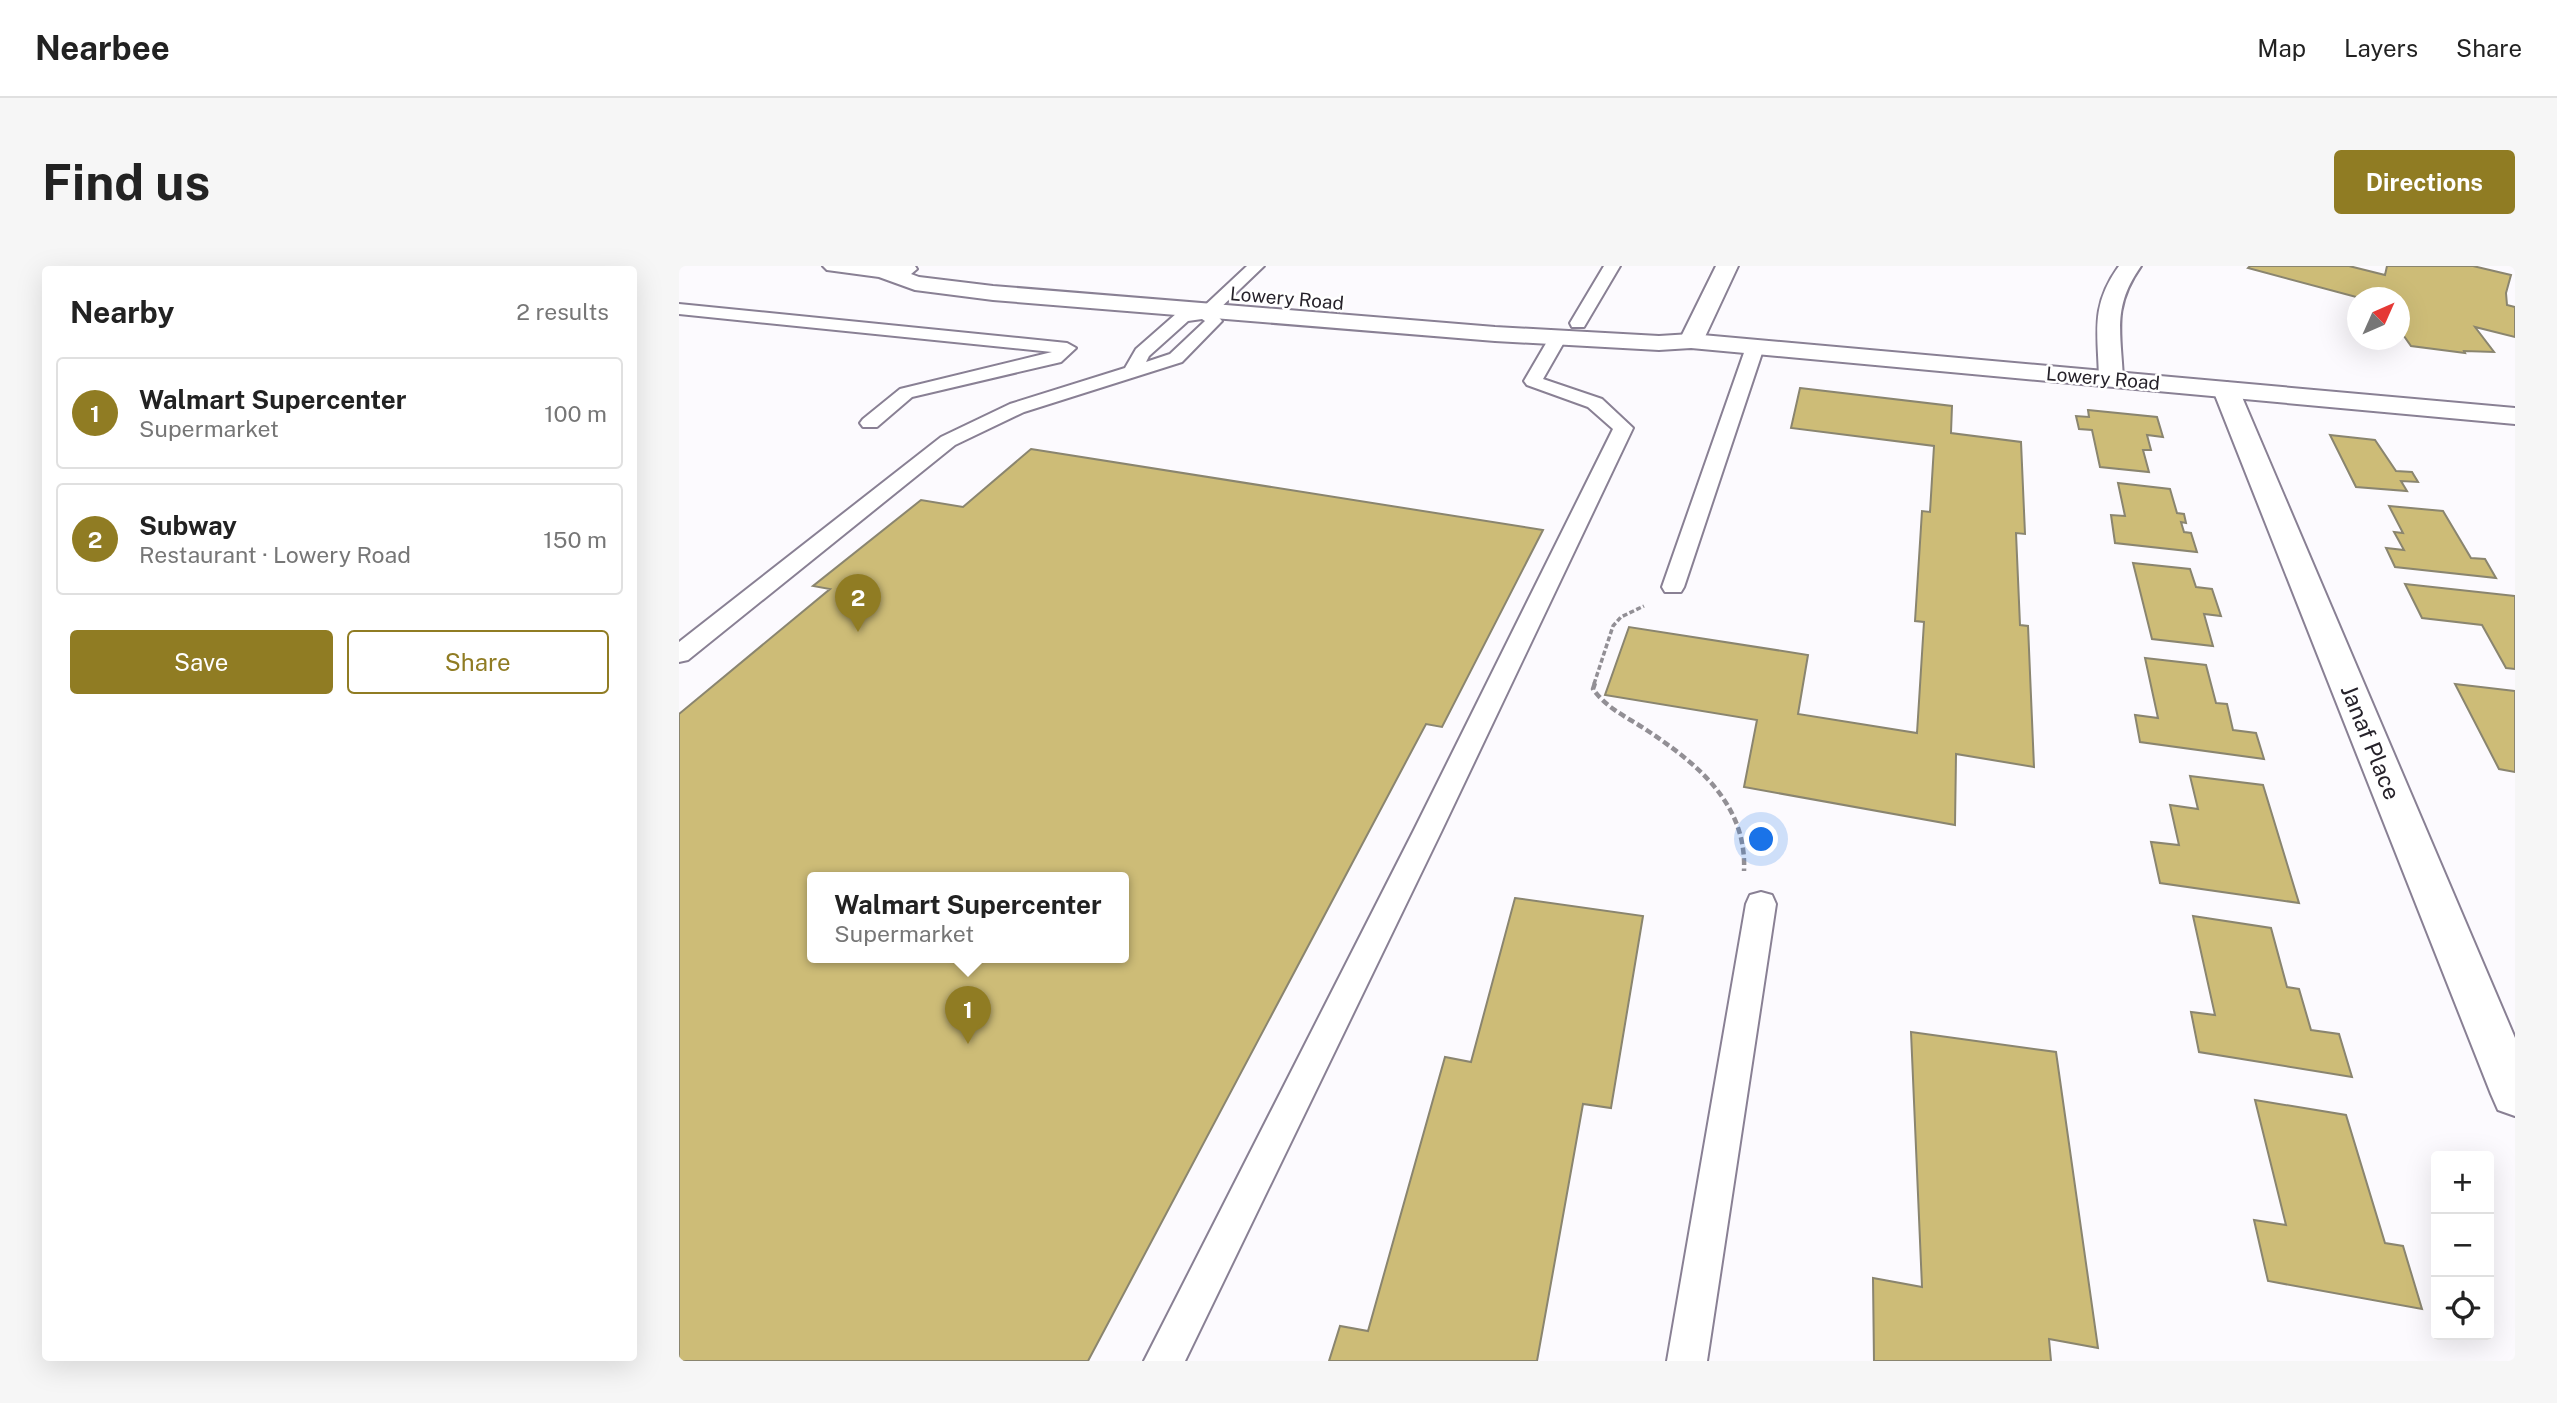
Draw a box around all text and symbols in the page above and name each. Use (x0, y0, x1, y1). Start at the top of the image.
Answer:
text: Nearbee (35, 29, 170, 67)
text: Map (2257, 34, 2306, 62)
text: Layers (2344, 34, 2418, 62)
text: Share (2456, 34, 2522, 62)
button: Directions (2334, 150, 2515, 214)
text: Find us (42, 153, 210, 211)
street label: Lowery Road (1229, 282, 1345, 314)
north arrow (2347, 287, 2410, 350)
text: Nearby (70, 294, 174, 330)
text: 2 results (516, 298, 609, 325)
street label: Lowery Road (2045, 362, 2161, 394)
text: Walmart Supercenter (139, 384, 406, 415)
text: 1 (90, 400, 100, 427)
text: 100 m (544, 400, 607, 427)
text: Supermarket (139, 415, 279, 442)
text: Subway (139, 510, 237, 541)
text: 2 (88, 526, 102, 553)
text: 150 m (543, 526, 607, 553)
text: Restaurant · Lowery Road (139, 541, 411, 568)
pin: 2 (835, 574, 881, 632)
button: Save (70, 630, 333, 694)
button: Share (347, 630, 609, 694)
street label: Janaf Place (2336, 681, 2406, 803)
your location (1744, 822, 1778, 856)
popup (807, 872, 1129, 963)
text: Walmart Supercenter (834, 889, 1102, 920)
text: Supermarket (834, 920, 974, 947)
pin: 1 (945, 986, 991, 1044)
map controls (2431, 1151, 2494, 1340)
button: + (2431, 1151, 2494, 1214)
button: − (2431, 1214, 2494, 1277)
button: locate (2431, 1277, 2494, 1340)

